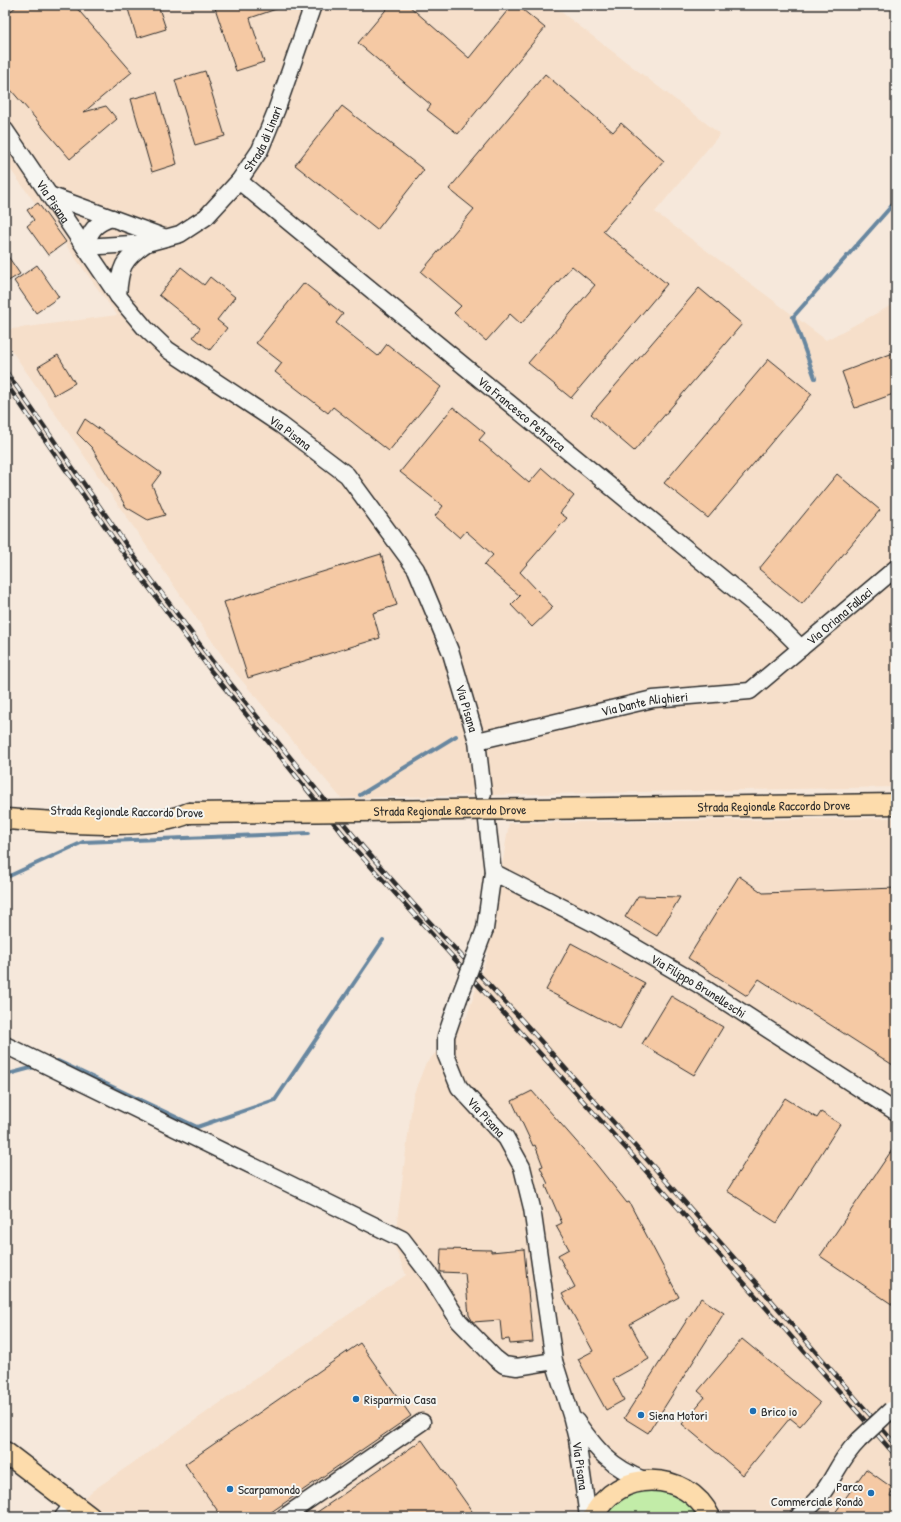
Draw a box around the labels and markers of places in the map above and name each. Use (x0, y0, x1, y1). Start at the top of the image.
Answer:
place label: Risparmio Casa (364, 1390, 436, 1408)
marker: Risparmio Casa (351, 1394, 361, 1404)
place label: Brico io (761, 1402, 797, 1420)
place label: Siena Motori (649, 1406, 708, 1424)
marker: Brico io (748, 1406, 758, 1416)
marker: Siena Motori (636, 1410, 646, 1420)
place label: Parco Commerciale Rondò (771, 1477, 863, 1510)
place label: Scarpamondo (238, 1480, 300, 1498)
marker: Scarpamondo (225, 1484, 235, 1494)
marker: Parco Commerciale Rondò (866, 1488, 876, 1498)

